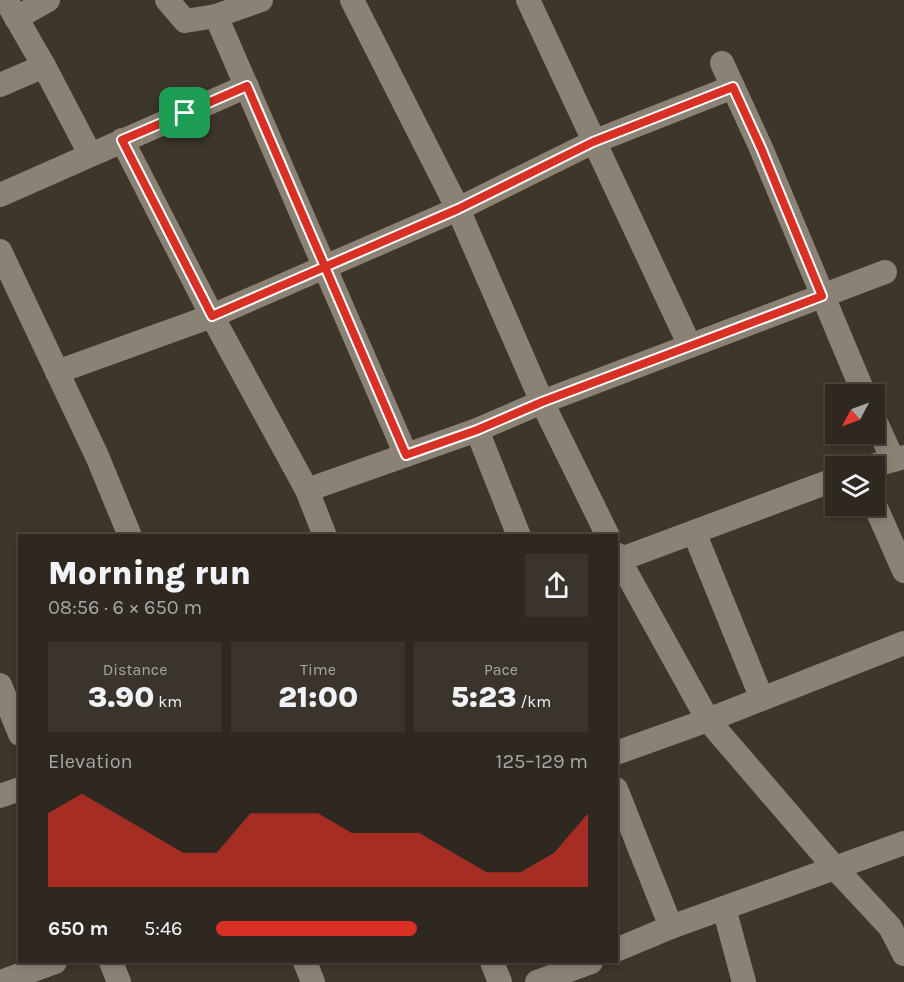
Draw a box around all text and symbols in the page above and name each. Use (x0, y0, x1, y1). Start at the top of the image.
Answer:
pin (159, 87, 210, 138)
icon: arrive (168, 96, 201, 129)
north arrow (825, 384, 885, 444)
map controls (825, 384, 885, 516)
button: layers (825, 456, 885, 516)
text: Morning run (48, 554, 251, 592)
button: share (525, 554, 588, 617)
text: 08:56 · 6 × 650 m (48, 596, 202, 619)
text: Distance (103, 660, 167, 679)
text: Time (300, 660, 336, 679)
text: Pace (484, 660, 518, 679)
text: 3.90 (88, 679, 154, 715)
text: 21:00 (278, 679, 358, 715)
text: 5:23 (451, 679, 517, 715)
text: km (154, 692, 182, 711)
text: /km (517, 692, 551, 711)
text: Elevation (48, 750, 133, 773)
text: 125–129 m (496, 750, 588, 773)
text: 650 m (48, 917, 108, 940)
text: 5:46 (144, 917, 183, 940)

